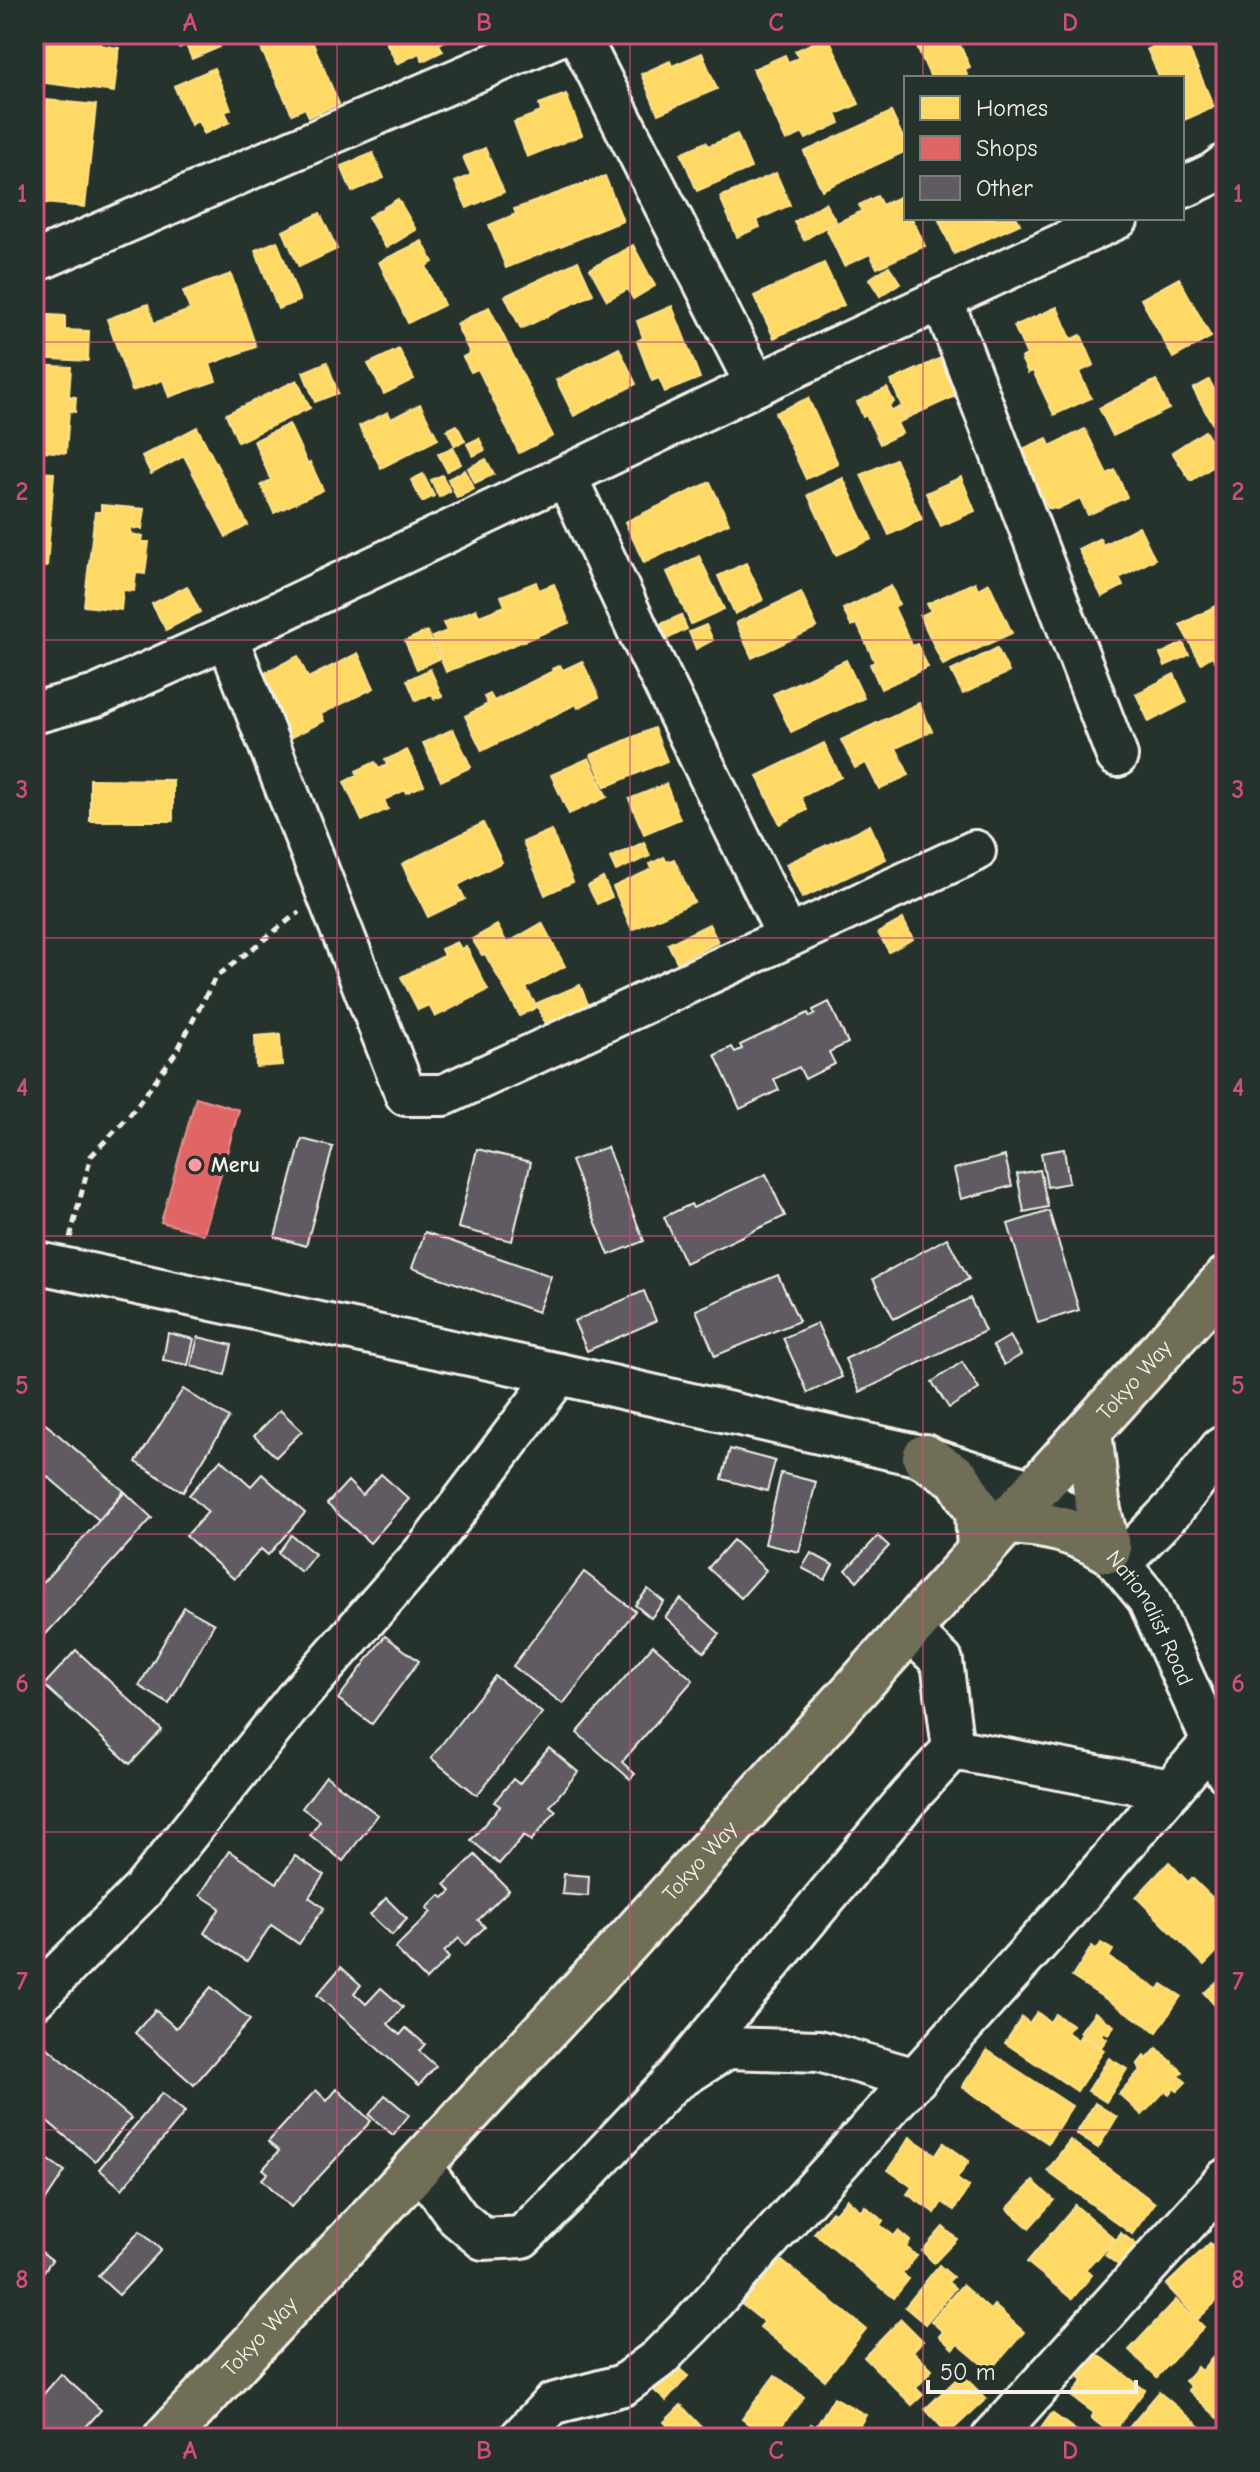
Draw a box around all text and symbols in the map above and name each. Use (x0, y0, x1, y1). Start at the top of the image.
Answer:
text: A (183, 8, 198, 38)
text: B (476, 8, 492, 38)
text: C (768, 8, 784, 38)
text: D (1062, 8, 1078, 38)
legend (904, 76, 1184, 220)
text: Homes (976, 94, 1048, 122)
text: Shops (976, 134, 1037, 162)
text: Other (976, 174, 1033, 202)
text: 1 (17, 179, 27, 209)
text: 1 (1233, 179, 1243, 209)
text: 2 (16, 477, 28, 507)
text: 2 (1232, 477, 1244, 507)
text: 3 (16, 775, 28, 805)
text: 3 (1232, 775, 1244, 805)
text: 4 (16, 1073, 28, 1103)
text: 4 (1232, 1073, 1244, 1103)
place label: Meru (211, 1152, 260, 1178)
marker: Meru (186, 1156, 204, 1174)
street label: Tokyo Way (1092, 1335, 1177, 1426)
text: 5 (15, 1371, 29, 1401)
text: 5 (1231, 1371, 1245, 1401)
street label: Nationalist Road (1101, 1545, 1198, 1690)
text: 6 (15, 1669, 29, 1699)
text: 6 (1231, 1669, 1245, 1699)
street label: Tokyo Way (657, 1816, 743, 1907)
text: 7 (16, 1967, 28, 1997)
text: 7 (1232, 1967, 1244, 1997)
text: 8 (15, 2265, 29, 2295)
text: 8 (1231, 2265, 1245, 2295)
street label: Tokyo Way (217, 2292, 303, 2382)
scale bar (928, 2344, 1136, 2394)
text: 50 m (940, 2358, 996, 2386)
text: A (183, 2436, 198, 2466)
text: B (476, 2436, 492, 2466)
text: C (768, 2436, 784, 2466)
text: D (1062, 2436, 1078, 2466)

